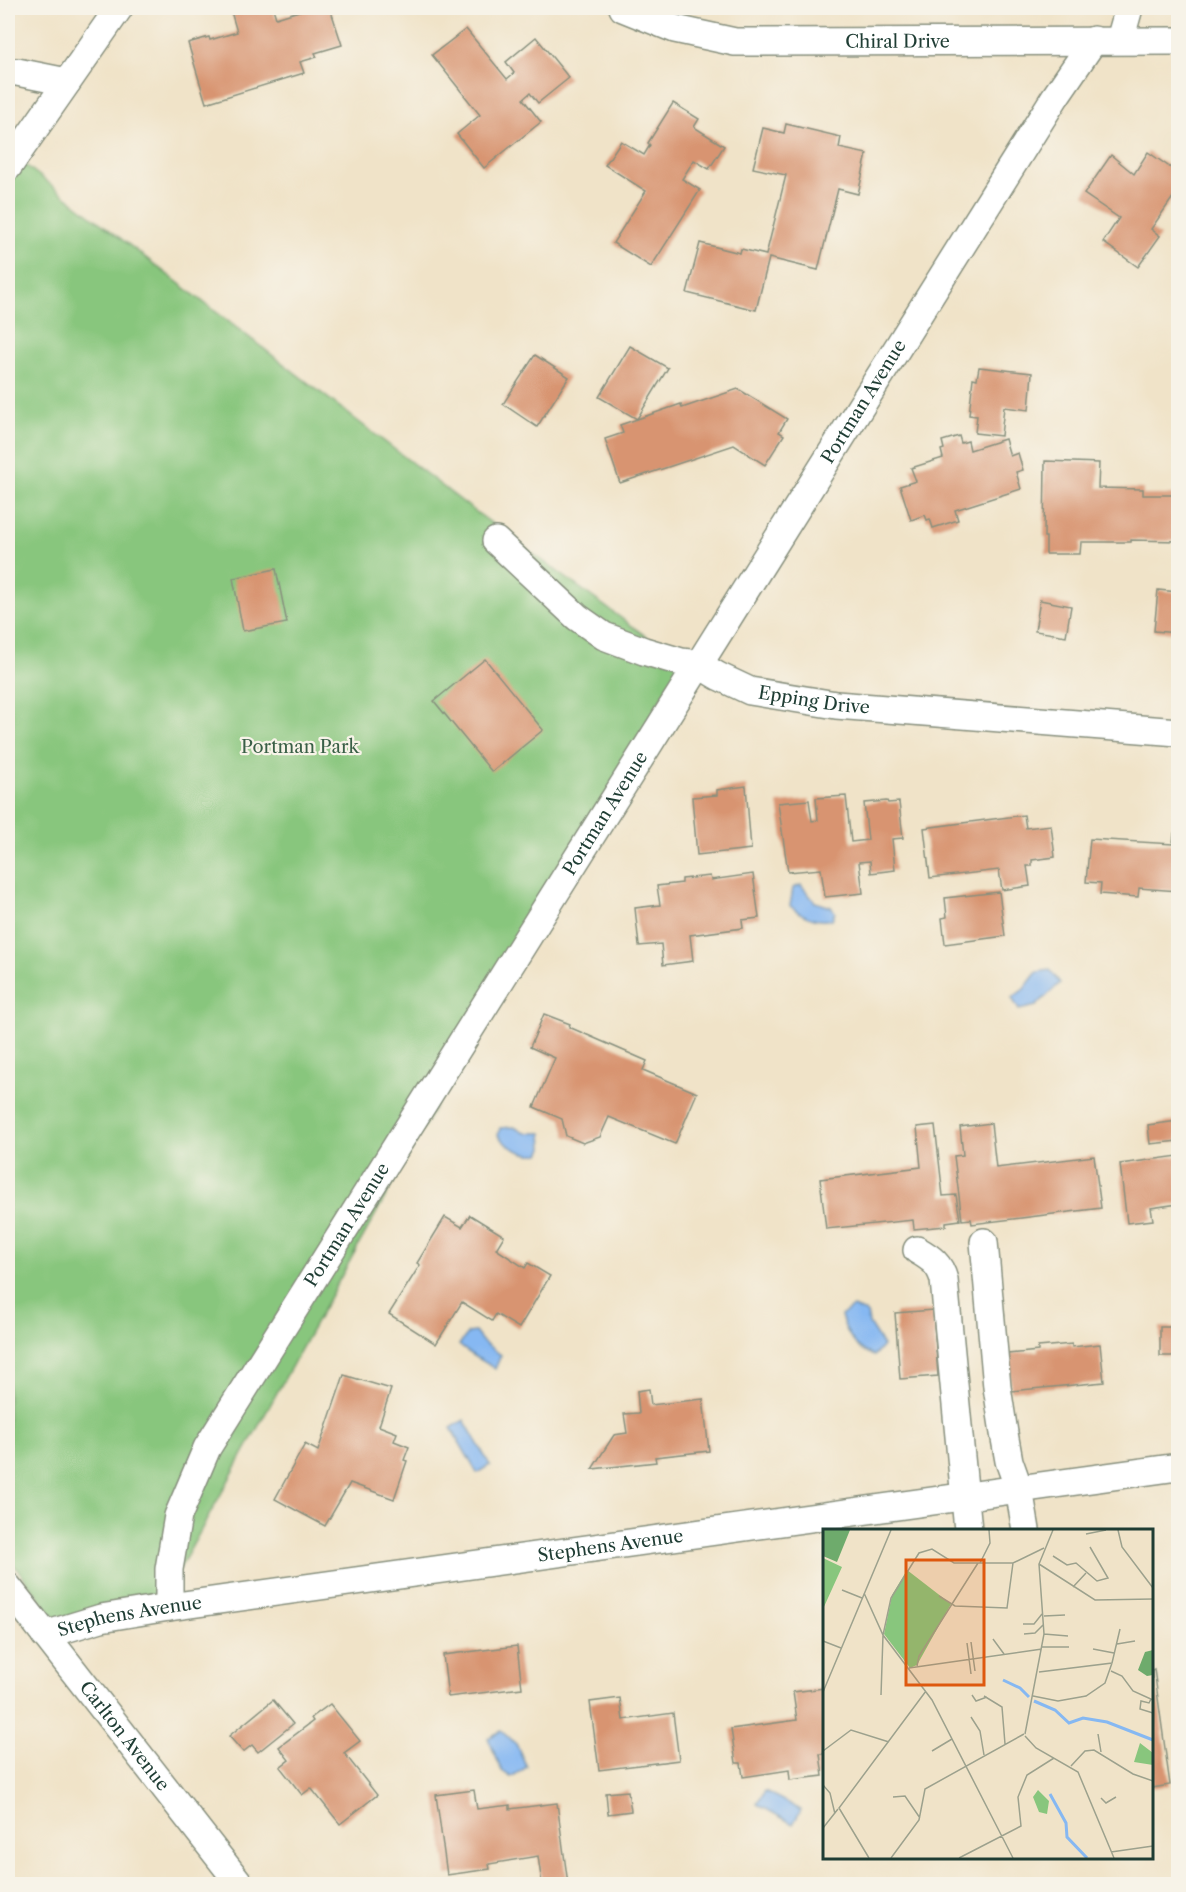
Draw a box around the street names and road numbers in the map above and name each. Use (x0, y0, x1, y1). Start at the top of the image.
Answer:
street label: Chiral Drive (845, 31, 950, 53)
street label: Portman Avenue (817, 336, 911, 468)
street label: Epping Drive (757, 682, 871, 719)
street label: Portman Avenue (558, 747, 652, 879)
street label: Portman Avenue (300, 1159, 394, 1291)
street label: Stephens Avenue (536, 1525, 685, 1567)
street label: Stephens Avenue (55, 1592, 203, 1642)
street label: Carlton Avenue (75, 1677, 174, 1795)

